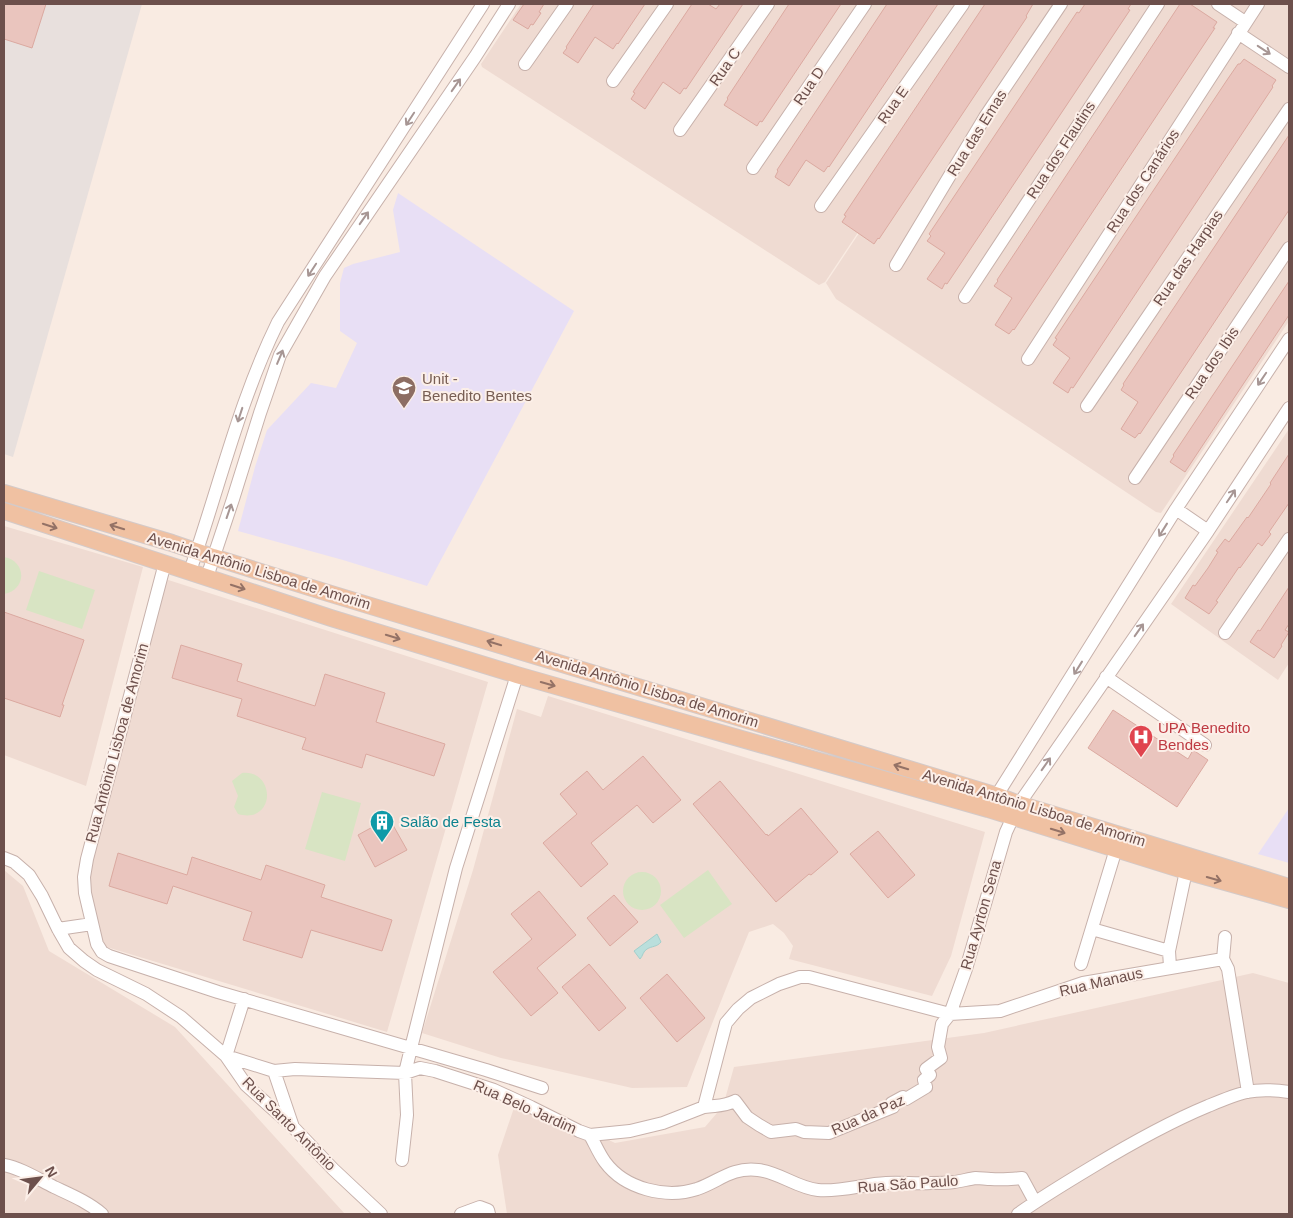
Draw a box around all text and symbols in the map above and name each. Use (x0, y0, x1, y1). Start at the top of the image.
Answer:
street label: Rua C (705, 44, 744, 89)
one-way arrow (1256, 45, 1270, 55)
street label: Rua D (790, 63, 828, 108)
one-way arrow (451, 78, 461, 92)
street label: Rua E (874, 83, 912, 127)
street label: Rua das Emas (943, 87, 1010, 179)
street label: Rua dos Flautins (1023, 98, 1098, 202)
one-way arrow (404, 111, 414, 125)
street label: Rua dos Canários (1103, 126, 1182, 236)
street label: Rua das Harpias (1149, 207, 1226, 309)
one-way arrow (359, 212, 369, 226)
one-way arrow (307, 263, 318, 277)
street label: Rua dos Ibis (1181, 323, 1242, 402)
one-way arrow (275, 350, 285, 365)
place label: Unit - Benedito Bentes (422, 370, 532, 404)
one-way arrow (1257, 372, 1267, 386)
school or university icon: Unit - Benedito Bentes (391, 375, 417, 409)
one-way arrow (235, 406, 245, 422)
one-way arrow (1226, 489, 1236, 503)
one-way arrow (225, 504, 234, 520)
one-way arrow (109, 521, 125, 531)
one-way arrow (42, 522, 58, 532)
one-way arrow (1158, 522, 1168, 536)
street label: Avenida Antônio Lisboa de Amorim (146, 528, 373, 613)
one-way arrow (230, 583, 245, 592)
one-way arrow (1134, 623, 1144, 637)
one-way arrow (384, 632, 400, 642)
one-way arrow (487, 638, 503, 648)
street label: Rua Antônio Lisboa de Amorim (82, 641, 151, 845)
street label: Avenida Antônio Lisboa de Amorim (534, 646, 761, 731)
one-way arrow (1072, 660, 1082, 674)
one-way arrow (540, 679, 556, 689)
place label: UPA Benedito Bendes (1158, 719, 1250, 753)
hospital icon: UPA Benedito Bendes (1128, 724, 1154, 758)
one-way arrow (1041, 757, 1051, 771)
one-way arrow (893, 761, 909, 771)
street label: Avenida Antônio Lisboa de Amorim (921, 765, 1148, 850)
building icon: Salão de Festa (369, 809, 395, 843)
place label: Salão de Festa (400, 813, 502, 830)
one-way arrow (1050, 827, 1066, 837)
street label: Rua Ayrton Sena (957, 858, 1004, 972)
one-way arrow (1205, 875, 1221, 884)
street label: Rua Manaus (1058, 964, 1144, 999)
street label: Rua Santo Antônio (239, 1073, 340, 1174)
street label: Rua Belo Jardim (471, 1076, 579, 1137)
street label: Rua da Paz (829, 1091, 907, 1138)
north arrow (15, 1153, 65, 1203)
text: N (42, 1163, 61, 1180)
street label: Rua São Paulo (857, 1172, 959, 1195)

